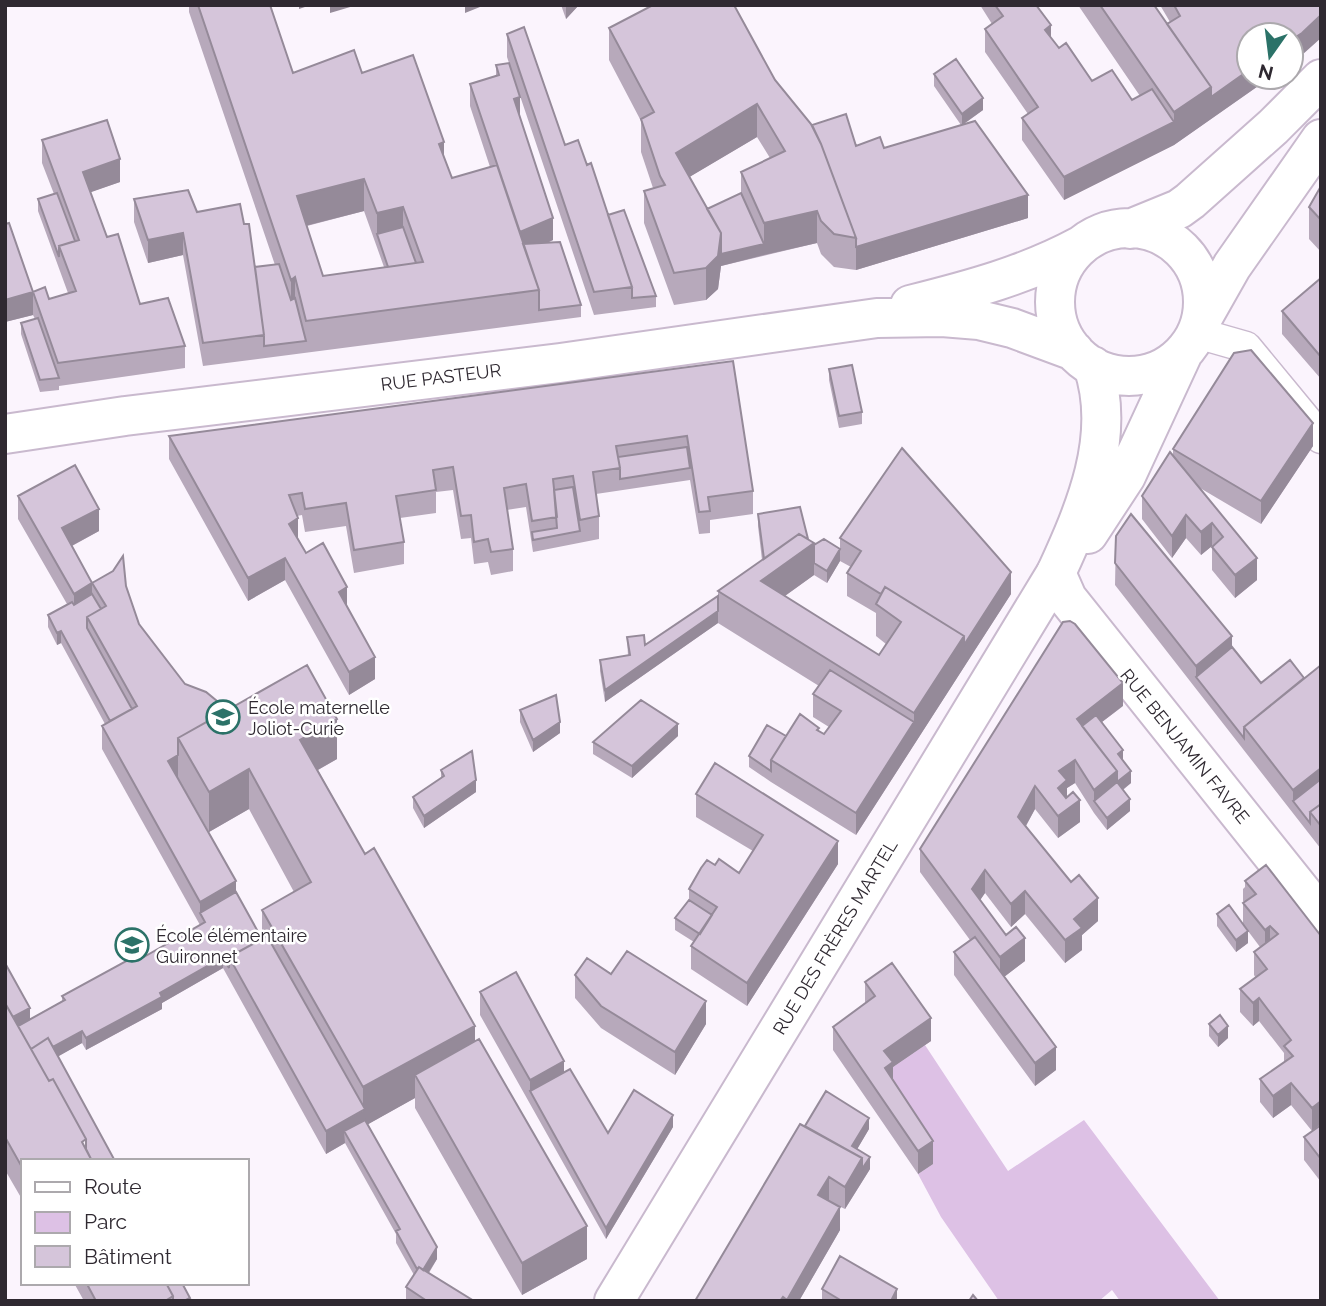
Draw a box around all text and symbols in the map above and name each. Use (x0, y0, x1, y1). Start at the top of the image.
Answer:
north arrow (1235, 21, 1305, 91)
text: N (1256, 60, 1276, 85)
street label: RUE PASTEUR (379, 359, 503, 395)
street label: RUE BENJAMIN FAVRE (1116, 665, 1254, 827)
place label: École maternelle Joliot-Curie (248, 696, 390, 739)
school or university icon: École maternelle Joliot-Curie (204, 698, 242, 736)
street label: RUE DES FRÈRES MARTEL (768, 835, 902, 1038)
place label: École élémentaire Guironnet (156, 924, 308, 967)
school or university icon: École élémentaire Guironnet (113, 926, 151, 964)
legend (21, 1159, 248, 1285)
text: Route (84, 1174, 142, 1199)
text: Parc (84, 1209, 127, 1234)
text: Bâtiment (84, 1244, 172, 1269)

